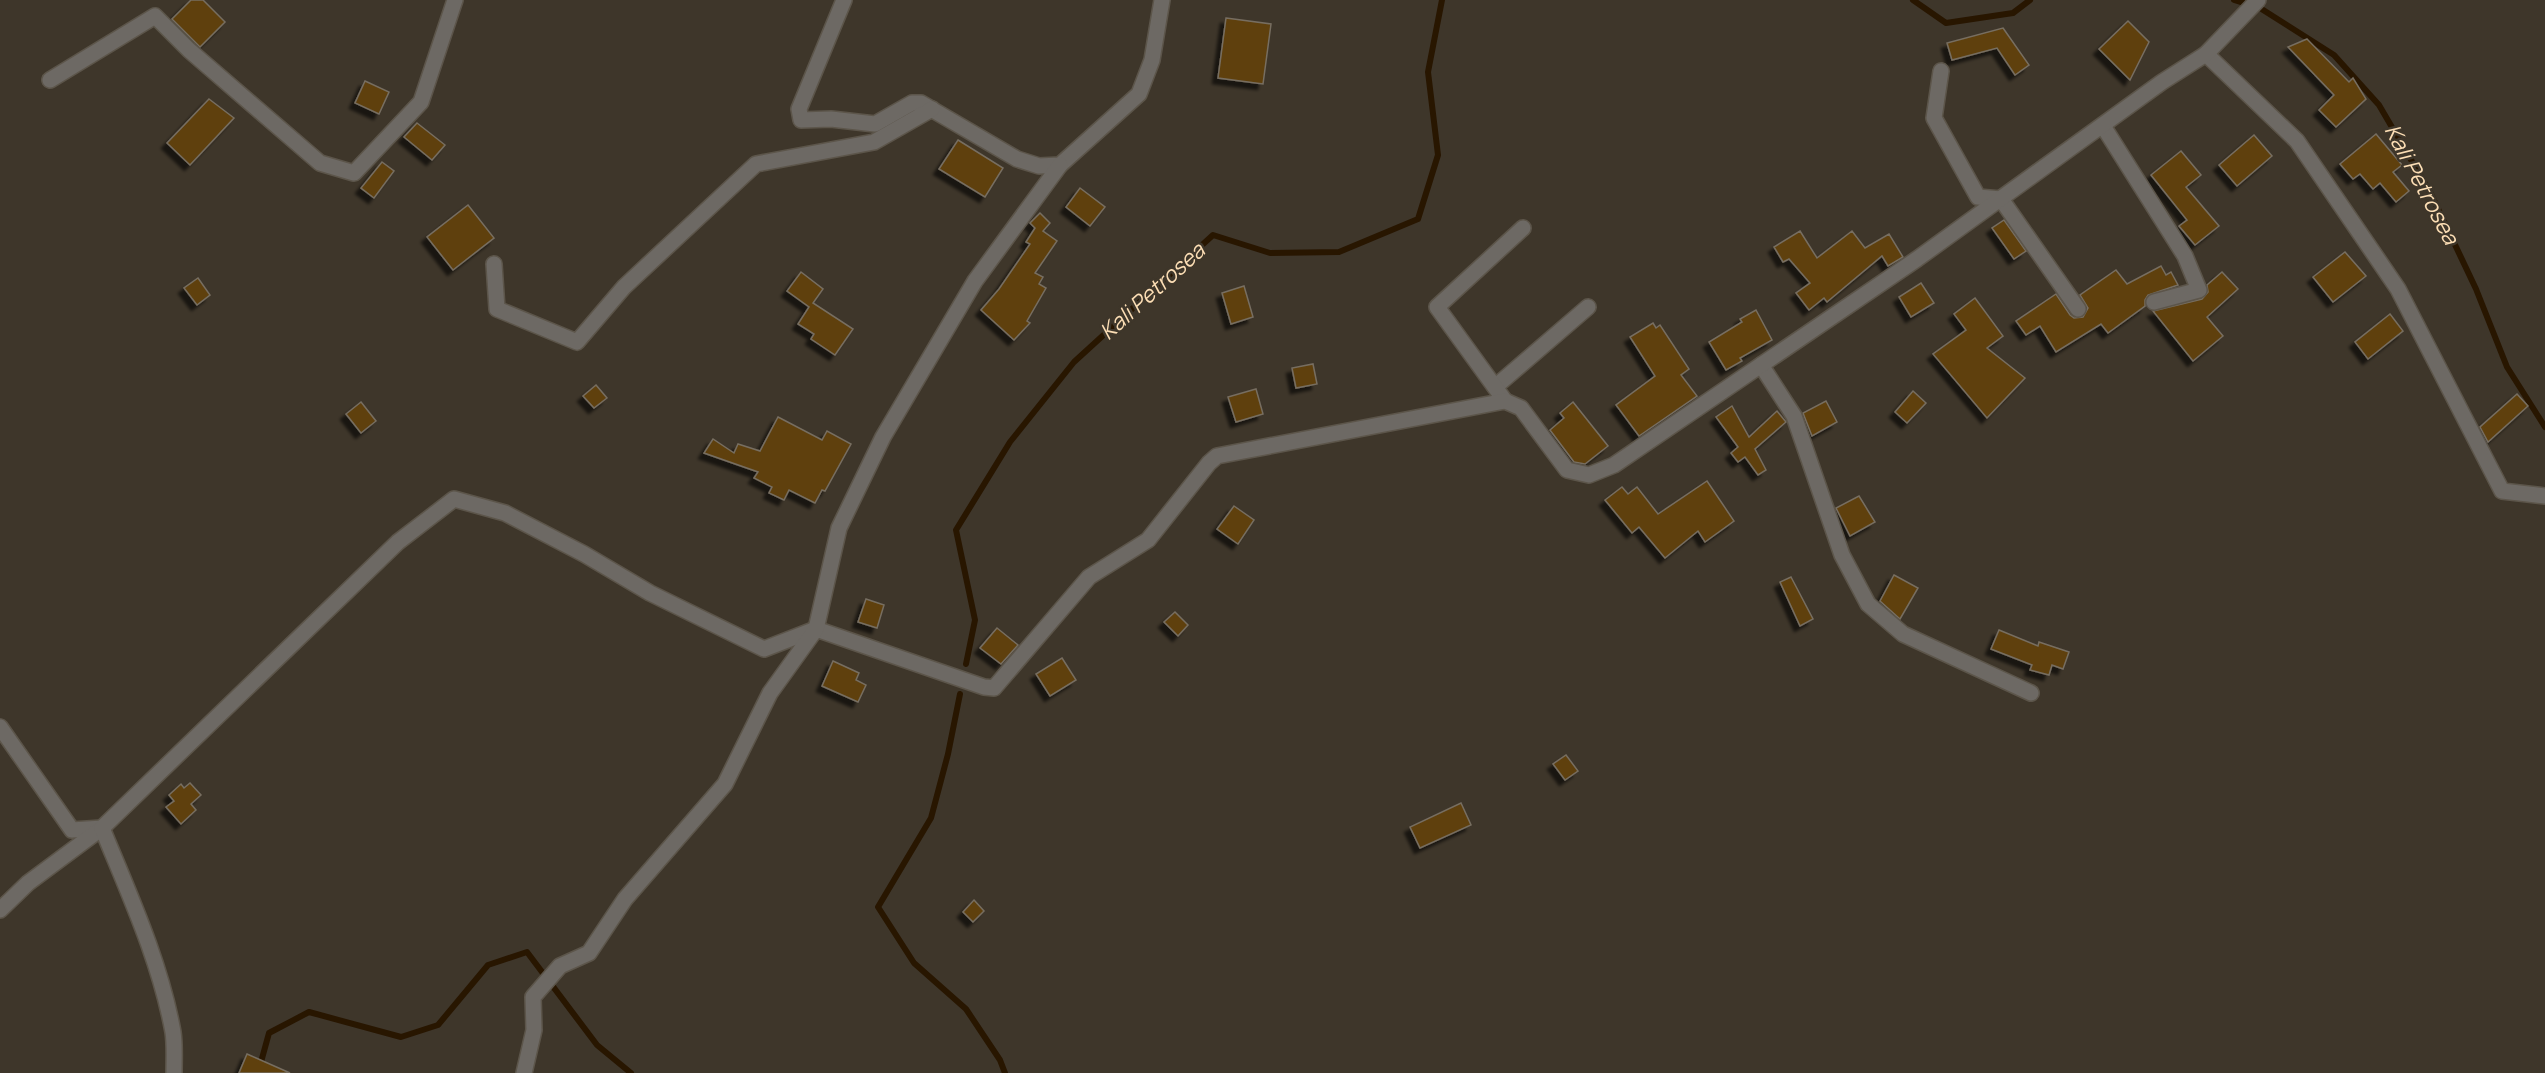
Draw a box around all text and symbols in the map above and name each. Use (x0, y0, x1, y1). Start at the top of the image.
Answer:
water label: Kali Petrosea (2378, 119, 2467, 251)
water label: Kali Petrosea (1093, 235, 1212, 346)

